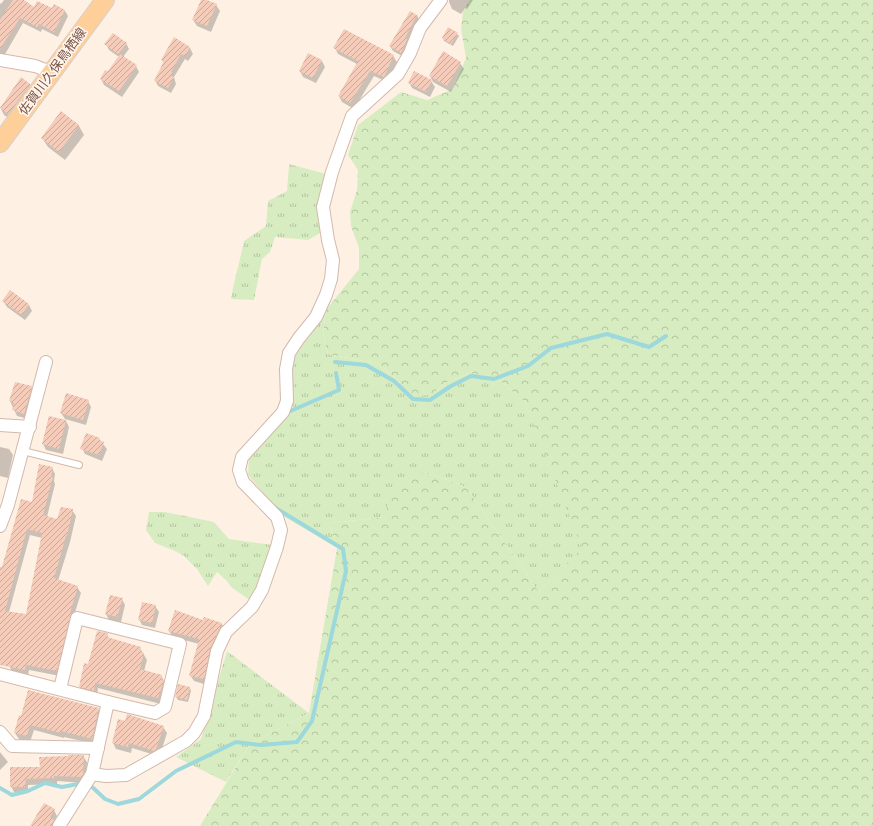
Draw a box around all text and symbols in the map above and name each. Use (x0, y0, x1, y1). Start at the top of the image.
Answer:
street label: 佐賀川久保鳥栖線 (15, 24, 89, 118)

